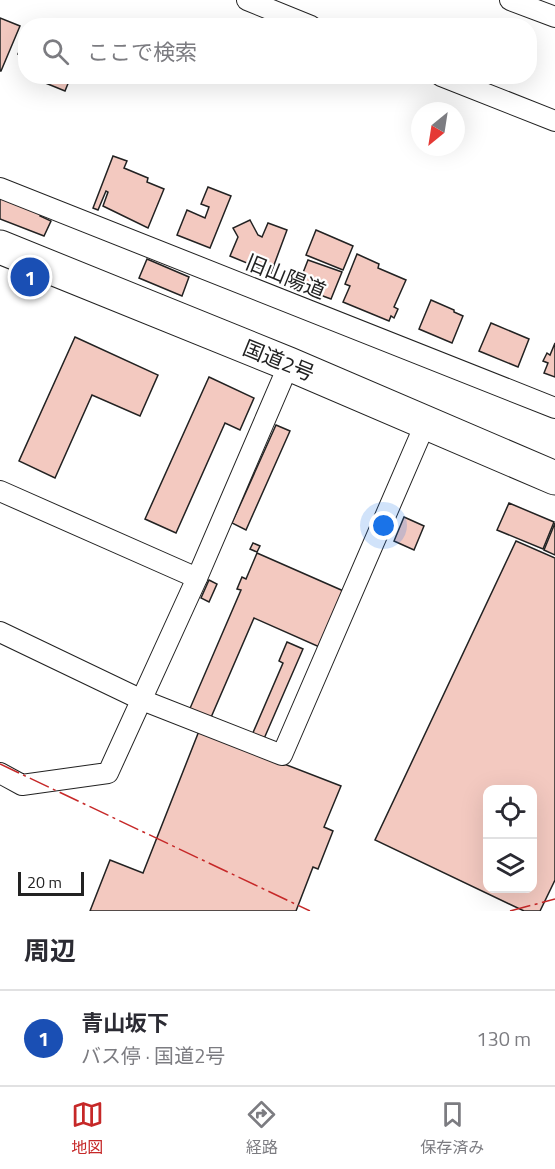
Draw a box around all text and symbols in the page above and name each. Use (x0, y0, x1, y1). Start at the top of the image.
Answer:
search box (18, 18, 537, 84)
icon: search (39, 35, 72, 68)
text: ここで検索 (87, 35, 197, 69)
north arrow (411, 102, 465, 156)
street label: 旧山陽道 (241, 245, 331, 307)
pin: 1 (10, 254, 50, 300)
street label: 国道2号 (238, 331, 320, 389)
your location (369, 511, 398, 540)
map controls (483, 785, 537, 893)
button: locate (483, 785, 537, 839)
button: layers (483, 839, 537, 893)
scale bar (18, 869, 84, 896)
text: 20 m (27, 870, 62, 894)
text: 周辺 (24, 931, 76, 970)
text: 青山坂下 (81, 1006, 169, 1040)
text: 1 (38, 1023, 49, 1054)
text: 130 m (476, 1023, 531, 1054)
text: バス停 · 国道2号 (81, 1040, 225, 1071)
tab: 地図 (71, 1098, 104, 1159)
tab: 経路 (245, 1098, 278, 1159)
tab: 保存済み (420, 1098, 484, 1159)

